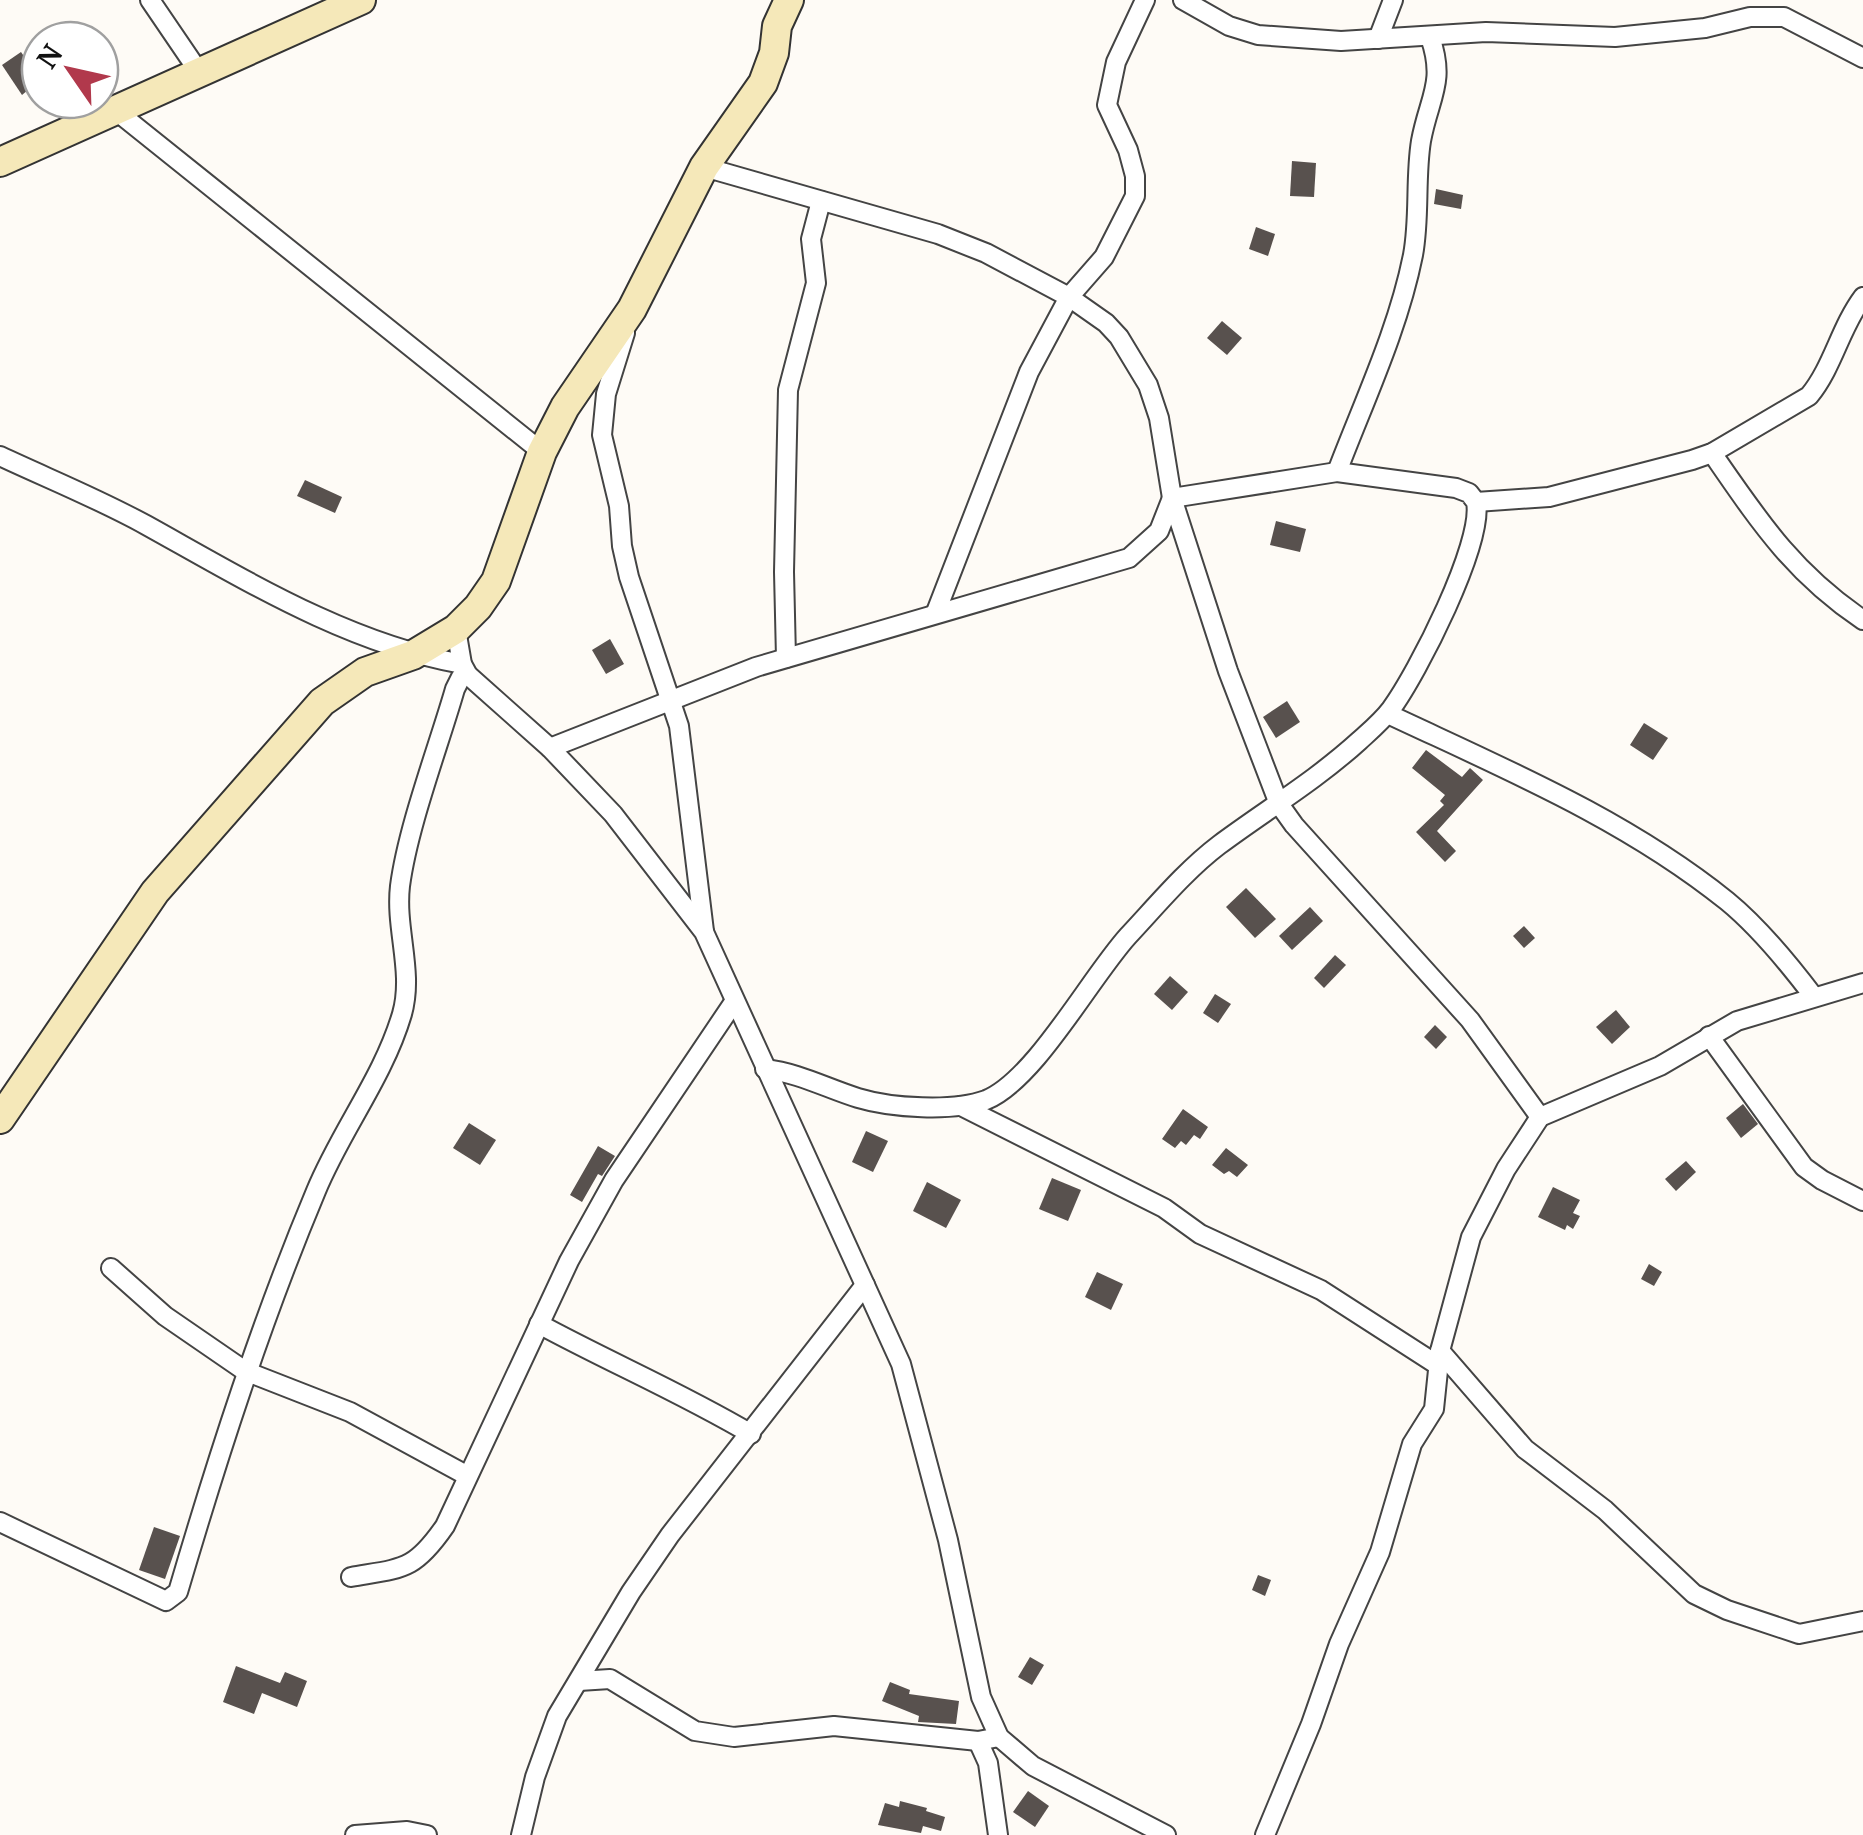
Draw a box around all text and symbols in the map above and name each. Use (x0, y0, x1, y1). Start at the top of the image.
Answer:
north arrow (20, 20, 120, 120)
text: N (28, 37, 70, 75)

